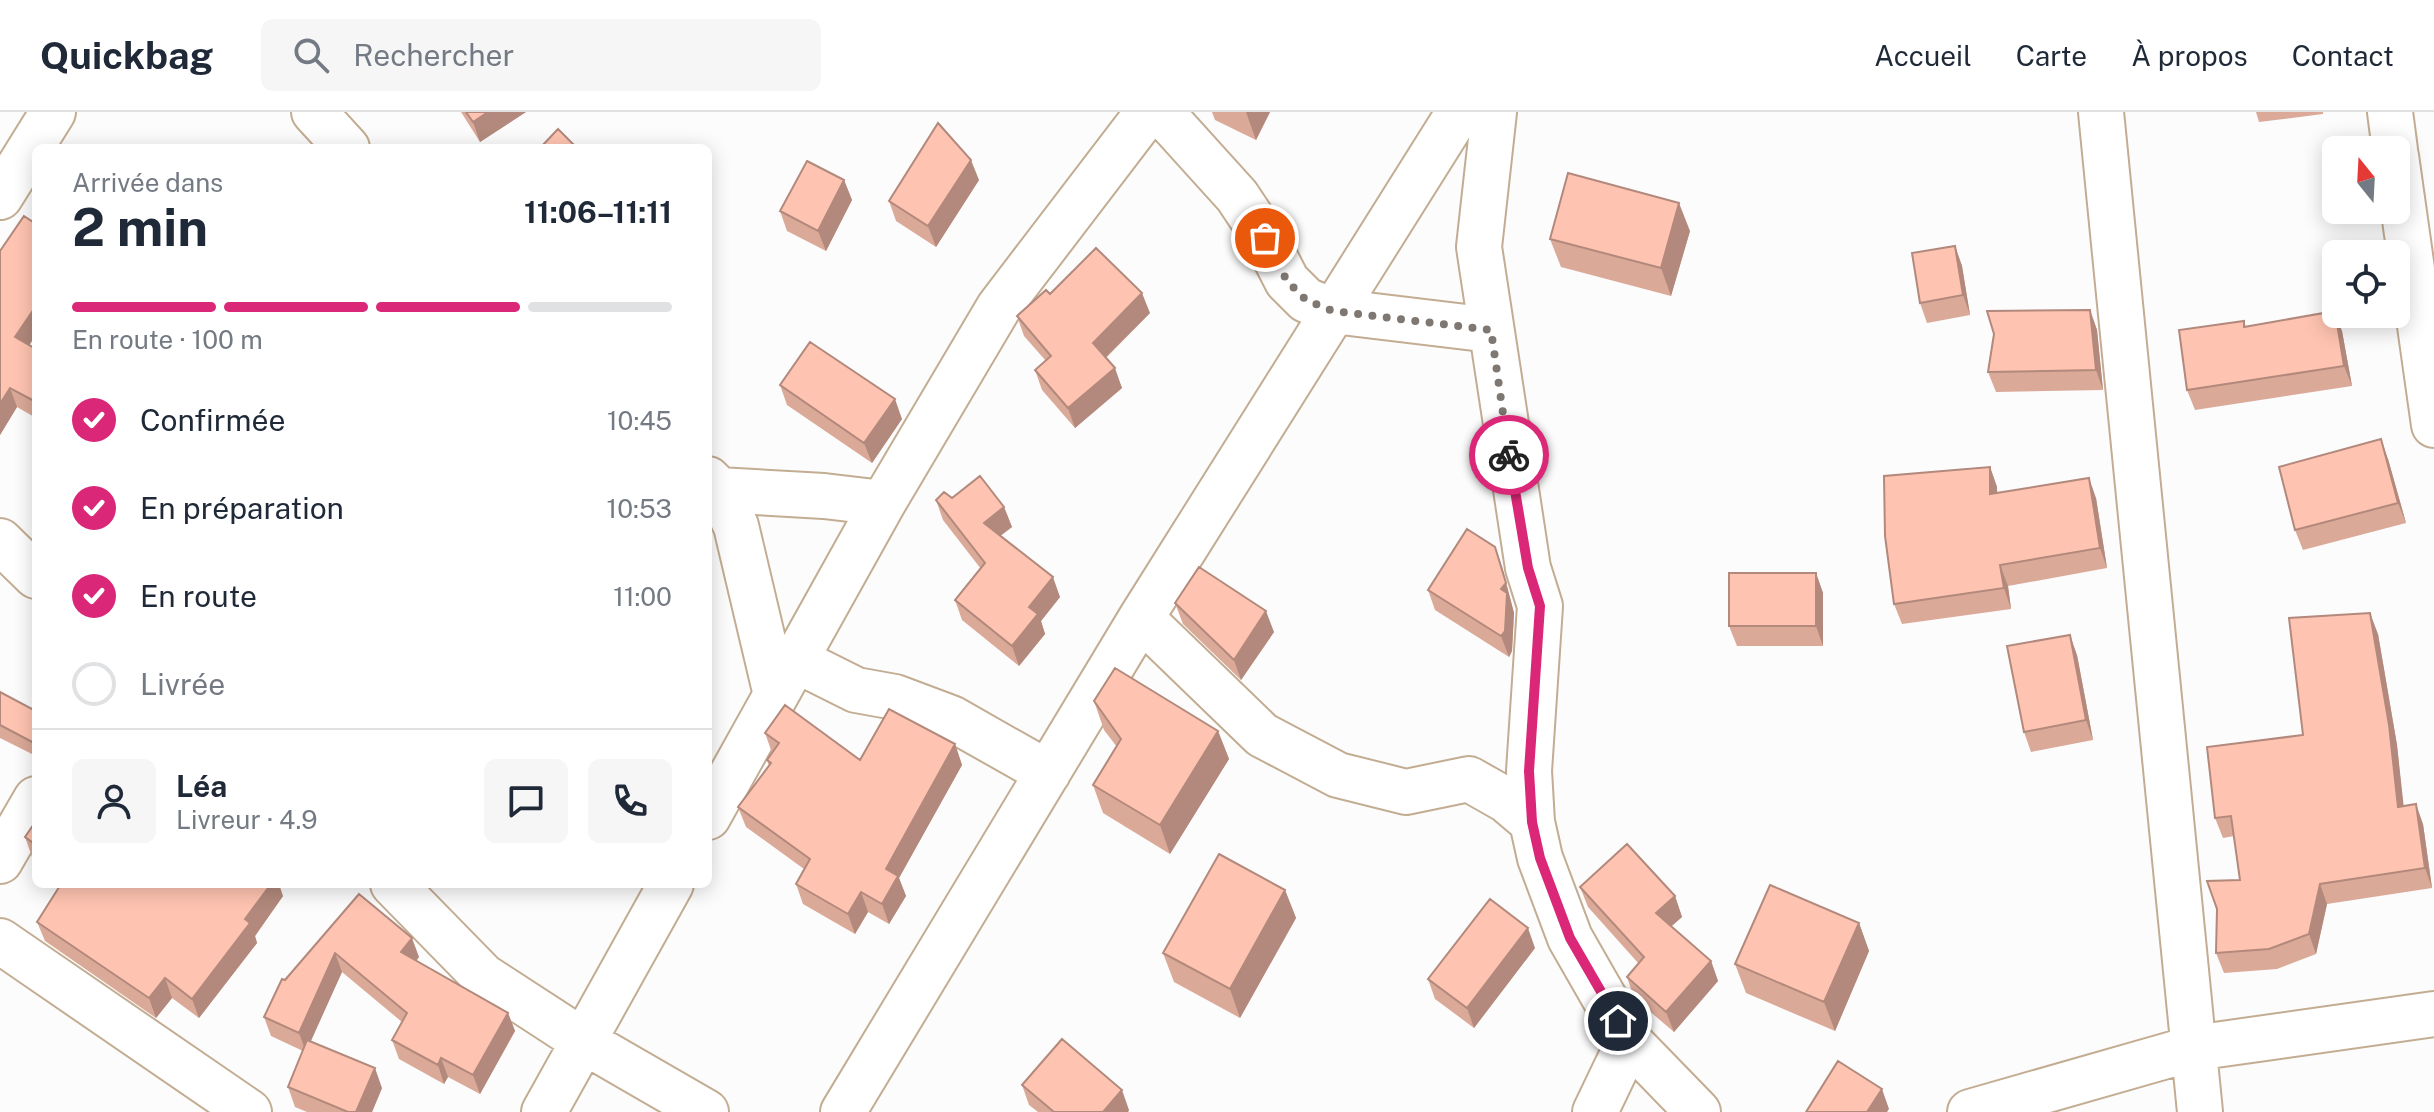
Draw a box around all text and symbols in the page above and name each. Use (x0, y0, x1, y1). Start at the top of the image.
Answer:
search box (261, 19, 821, 91)
text: Quickbag (40, 33, 213, 78)
icon: search (289, 33, 333, 77)
text: Rechercher (353, 37, 514, 73)
text: Accueil (1874, 39, 1972, 72)
text: Carte (2016, 39, 2087, 72)
text: À propos (2131, 39, 2248, 72)
text: Contact (2292, 39, 2394, 72)
north arrow (2322, 136, 2410, 224)
map controls (2322, 136, 2410, 328)
text: Arrivée dans (72, 167, 223, 198)
text: 11:06–11:11 (524, 194, 672, 230)
text: 2 min (72, 197, 208, 258)
pin (1231, 204, 1299, 272)
icon: bag (1243, 216, 1287, 260)
button: locate (2322, 240, 2410, 328)
text: En route · 100 m (72, 324, 263, 355)
icon: check (72, 398, 116, 442)
text: Confirmée (140, 402, 285, 438)
text: 10:45 (607, 405, 672, 436)
courier (1469, 415, 1549, 495)
icon: bike (1487, 433, 1531, 477)
icon: check (72, 486, 116, 530)
text: En préparation (140, 490, 344, 526)
text: 10:53 (607, 493, 672, 524)
icon: check (72, 574, 116, 618)
text: En route (140, 578, 257, 614)
text: 11:00 (613, 581, 672, 612)
text: Livrée (140, 666, 225, 702)
button: person (72, 759, 156, 843)
button: chat (484, 759, 568, 843)
button: phone (588, 759, 672, 843)
text: Léa (176, 768, 227, 804)
text: Livreur · 4.9 (176, 804, 318, 835)
pin (1584, 987, 1652, 1055)
icon: home (1596, 999, 1640, 1043)

